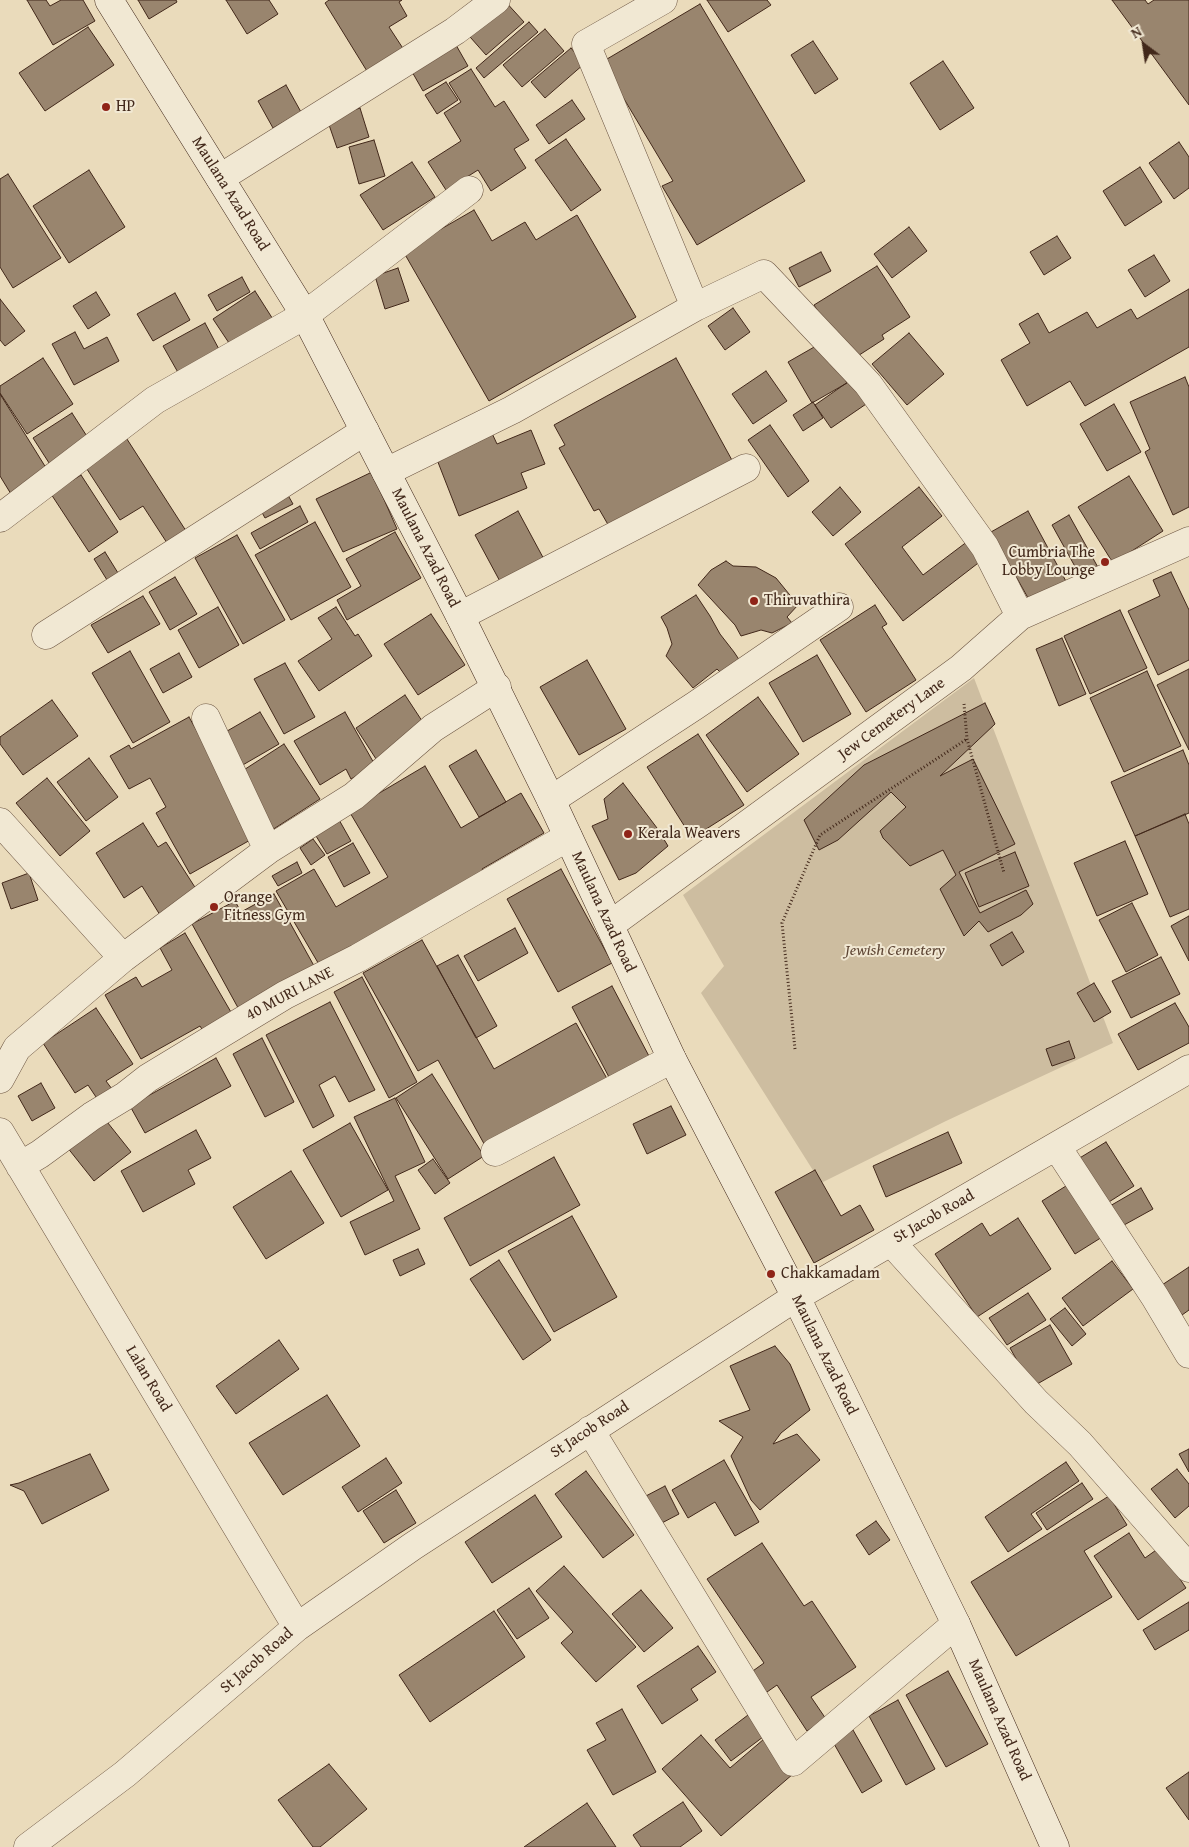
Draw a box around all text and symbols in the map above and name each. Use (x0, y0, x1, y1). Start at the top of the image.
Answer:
north arrow (1119, 20, 1169, 70)
text: N (1127, 21, 1145, 43)
place label: HP (116, 97, 135, 117)
marker: HP (100, 101, 112, 113)
street label: Maulana Azad Road (187, 133, 273, 255)
street label: Maulana Azad Road (387, 485, 463, 611)
place label: Cumbria The Lobby Lounge (1002, 543, 1095, 581)
marker: Cumbria The Lobby Lounge (1099, 556, 1111, 568)
place label: Thiruvathira (764, 591, 850, 611)
marker: Thiruvathira (748, 595, 760, 607)
street label: Jew Cemetery Lane (835, 674, 949, 764)
place label: Kerala Weavers (638, 824, 740, 844)
marker: Kerala Weavers (622, 828, 634, 840)
street label: Maulana Azad Road (567, 848, 639, 976)
place label: Orange Fitness Gym (224, 888, 305, 926)
marker: Orange Fitness Gym (208, 901, 220, 913)
park label: Jewish Cemetery (845, 941, 945, 961)
street label: 40 MURI LANE (243, 963, 337, 1025)
street label: St Jacob Road (890, 1186, 978, 1248)
place label: Chakkamadam (781, 1264, 880, 1284)
marker: Chakkamadam (765, 1268, 777, 1280)
street label: Maulana Azad Road (787, 1292, 861, 1418)
street label: Lalan Road (121, 1343, 175, 1415)
street label: St Jacob Road (547, 1397, 633, 1463)
street label: St Jacob Road (217, 1624, 297, 1698)
street label: Maulana Azad Road (964, 1656, 1034, 1784)

